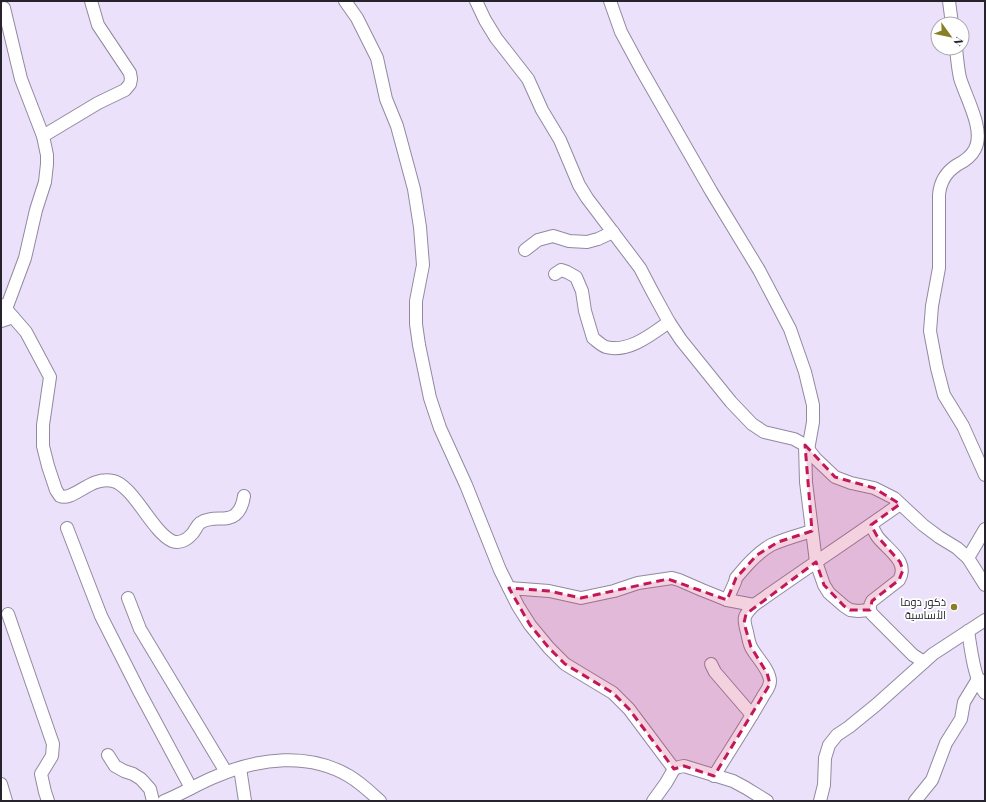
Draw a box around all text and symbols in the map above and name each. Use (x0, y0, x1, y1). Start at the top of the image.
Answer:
north arrow (930, 16, 970, 56)
text: N (950, 34, 967, 49)
place label: ذكور دوما الأساسية (900, 594, 946, 622)
marker: ذكور دوما الأساسية (949, 602, 959, 612)

